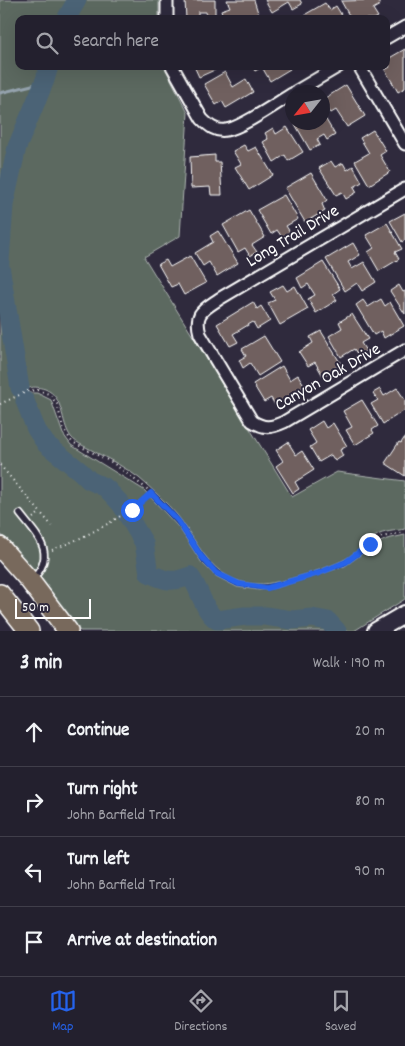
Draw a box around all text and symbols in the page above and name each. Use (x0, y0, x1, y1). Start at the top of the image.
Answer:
search box (15, 15, 390, 70)
icon: search (33, 29, 61, 57)
text: Search here (73, 29, 159, 56)
north arrow (285, 85, 330, 130)
street label: Long Trail Drive (242, 200, 345, 275)
street label: Canyon Oak Drive (271, 338, 386, 419)
route start (121, 499, 144, 522)
route end (359, 533, 382, 556)
scale bar (15, 596, 91, 619)
text: 50 m (22, 598, 49, 618)
text: 3 min (20, 649, 62, 679)
text: Walk · 190 m (313, 652, 385, 675)
icon: ahead (20, 718, 48, 746)
text: Continue (67, 718, 129, 745)
text: 20 m (355, 720, 385, 743)
text: Turn right (67, 777, 138, 804)
icon: right (20, 788, 48, 816)
text: 80 m (355, 790, 385, 813)
text: John Barfield Trail (67, 804, 175, 827)
text: Turn left (67, 847, 130, 874)
icon: left (20, 858, 48, 886)
text: 90 m (354, 860, 385, 883)
text: John Barfield Trail (67, 874, 175, 897)
icon: arrive (20, 928, 48, 956)
text: Arrive at destination (67, 928, 217, 955)
tab: Map (49, 987, 77, 1037)
tab: Directions (174, 987, 227, 1037)
tab: Saved (325, 987, 356, 1037)

